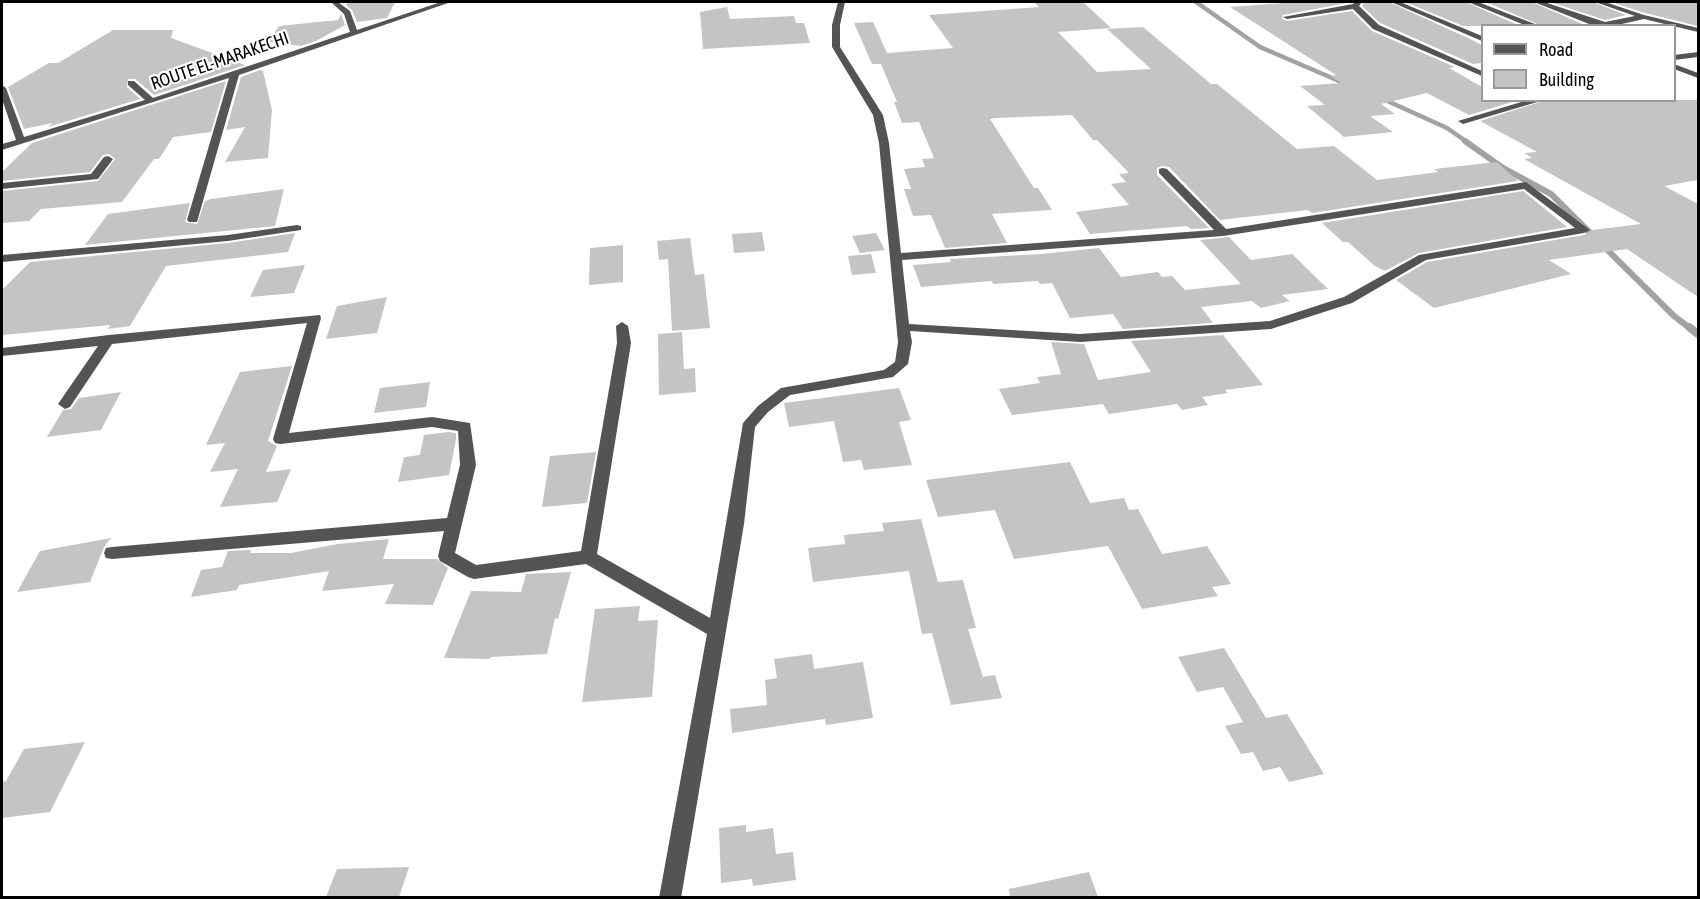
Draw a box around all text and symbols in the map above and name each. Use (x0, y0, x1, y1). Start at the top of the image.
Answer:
legend (1481, 24, 1676, 102)
street label: ROUTE EL-MARAKECHI (148, 27, 292, 95)
text: Road (1539, 39, 1573, 60)
text: Building (1539, 69, 1594, 90)

